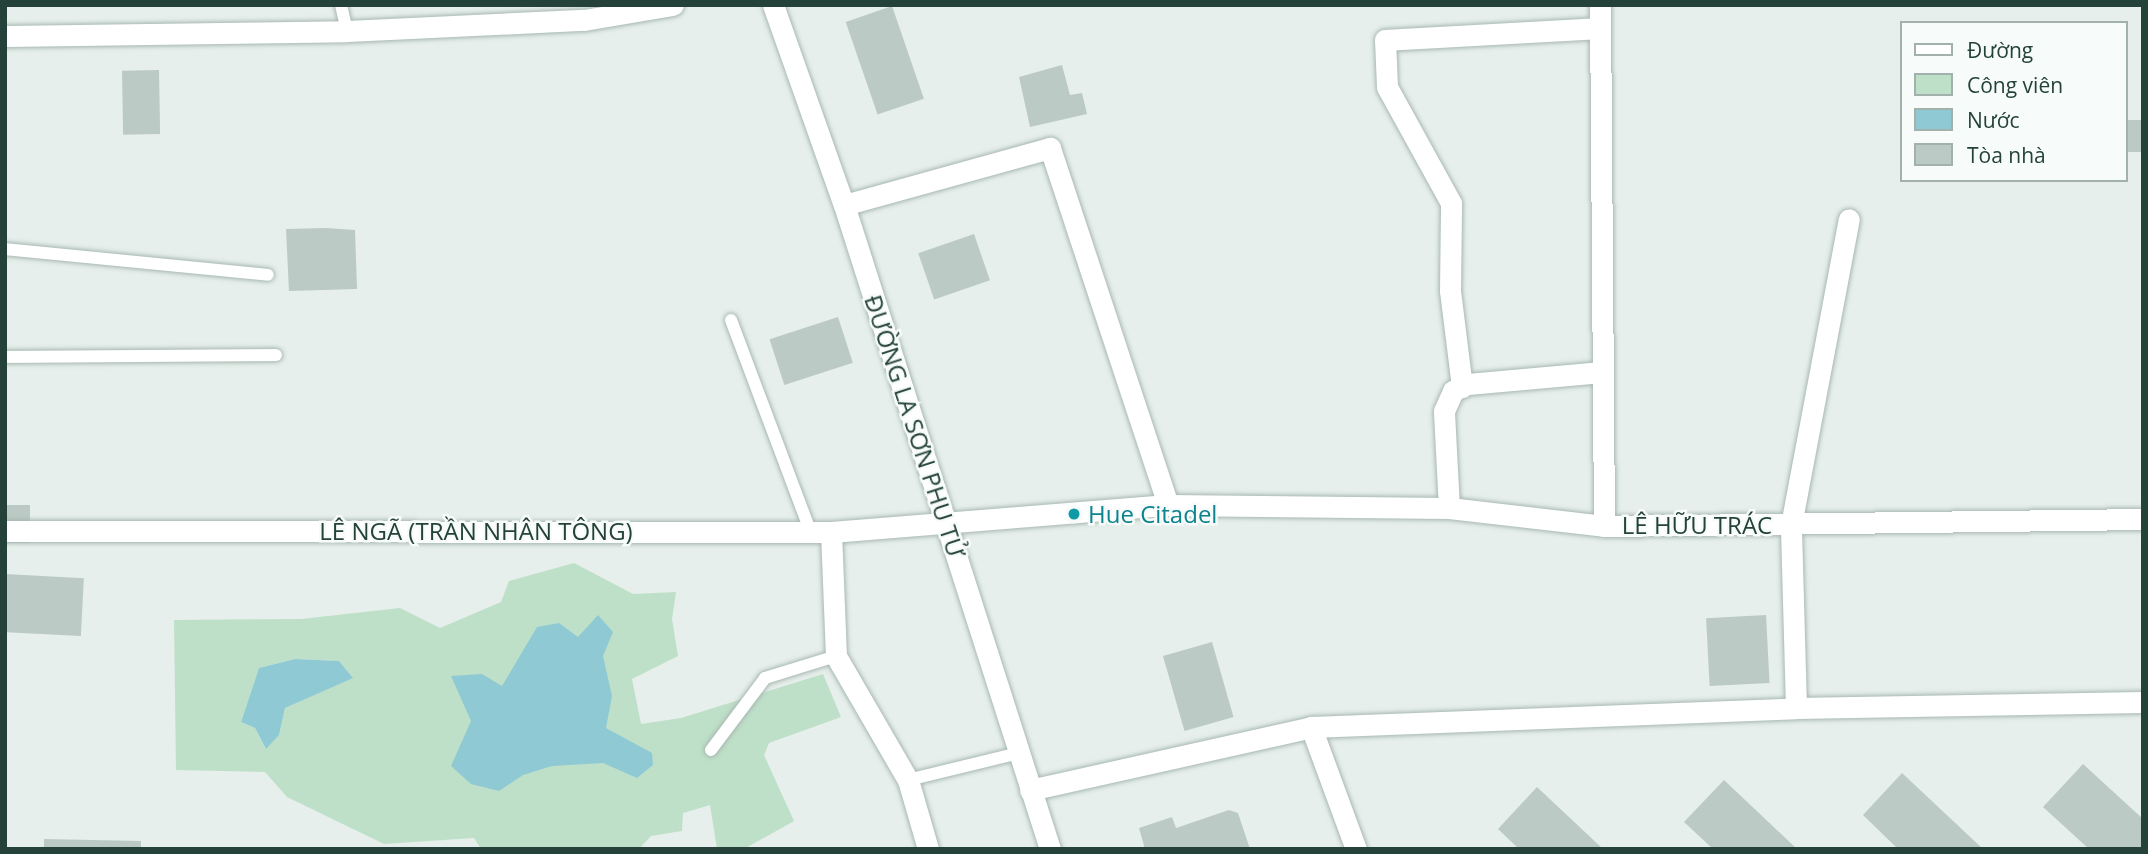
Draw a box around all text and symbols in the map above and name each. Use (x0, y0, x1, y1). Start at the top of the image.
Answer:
legend (1899, 21, 2127, 182)
text: Đường (1967, 36, 2033, 64)
text: Công viên (1967, 71, 2063, 99)
text: Nước (1967, 106, 2020, 134)
text: Tòa nhà (1967, 141, 2046, 169)
street label: ĐƯỜNG LA SƠN PHU TỬ (859, 291, 971, 561)
place label: Hue Citadel (1088, 500, 1217, 528)
marker: Hue Citadel (1066, 506, 1082, 522)
street label: LÊ HỮU TRÁC (1622, 511, 1772, 539)
street label: LÊ NGÃ (TRẦN NHÂN TÔNG) (319, 517, 633, 545)

